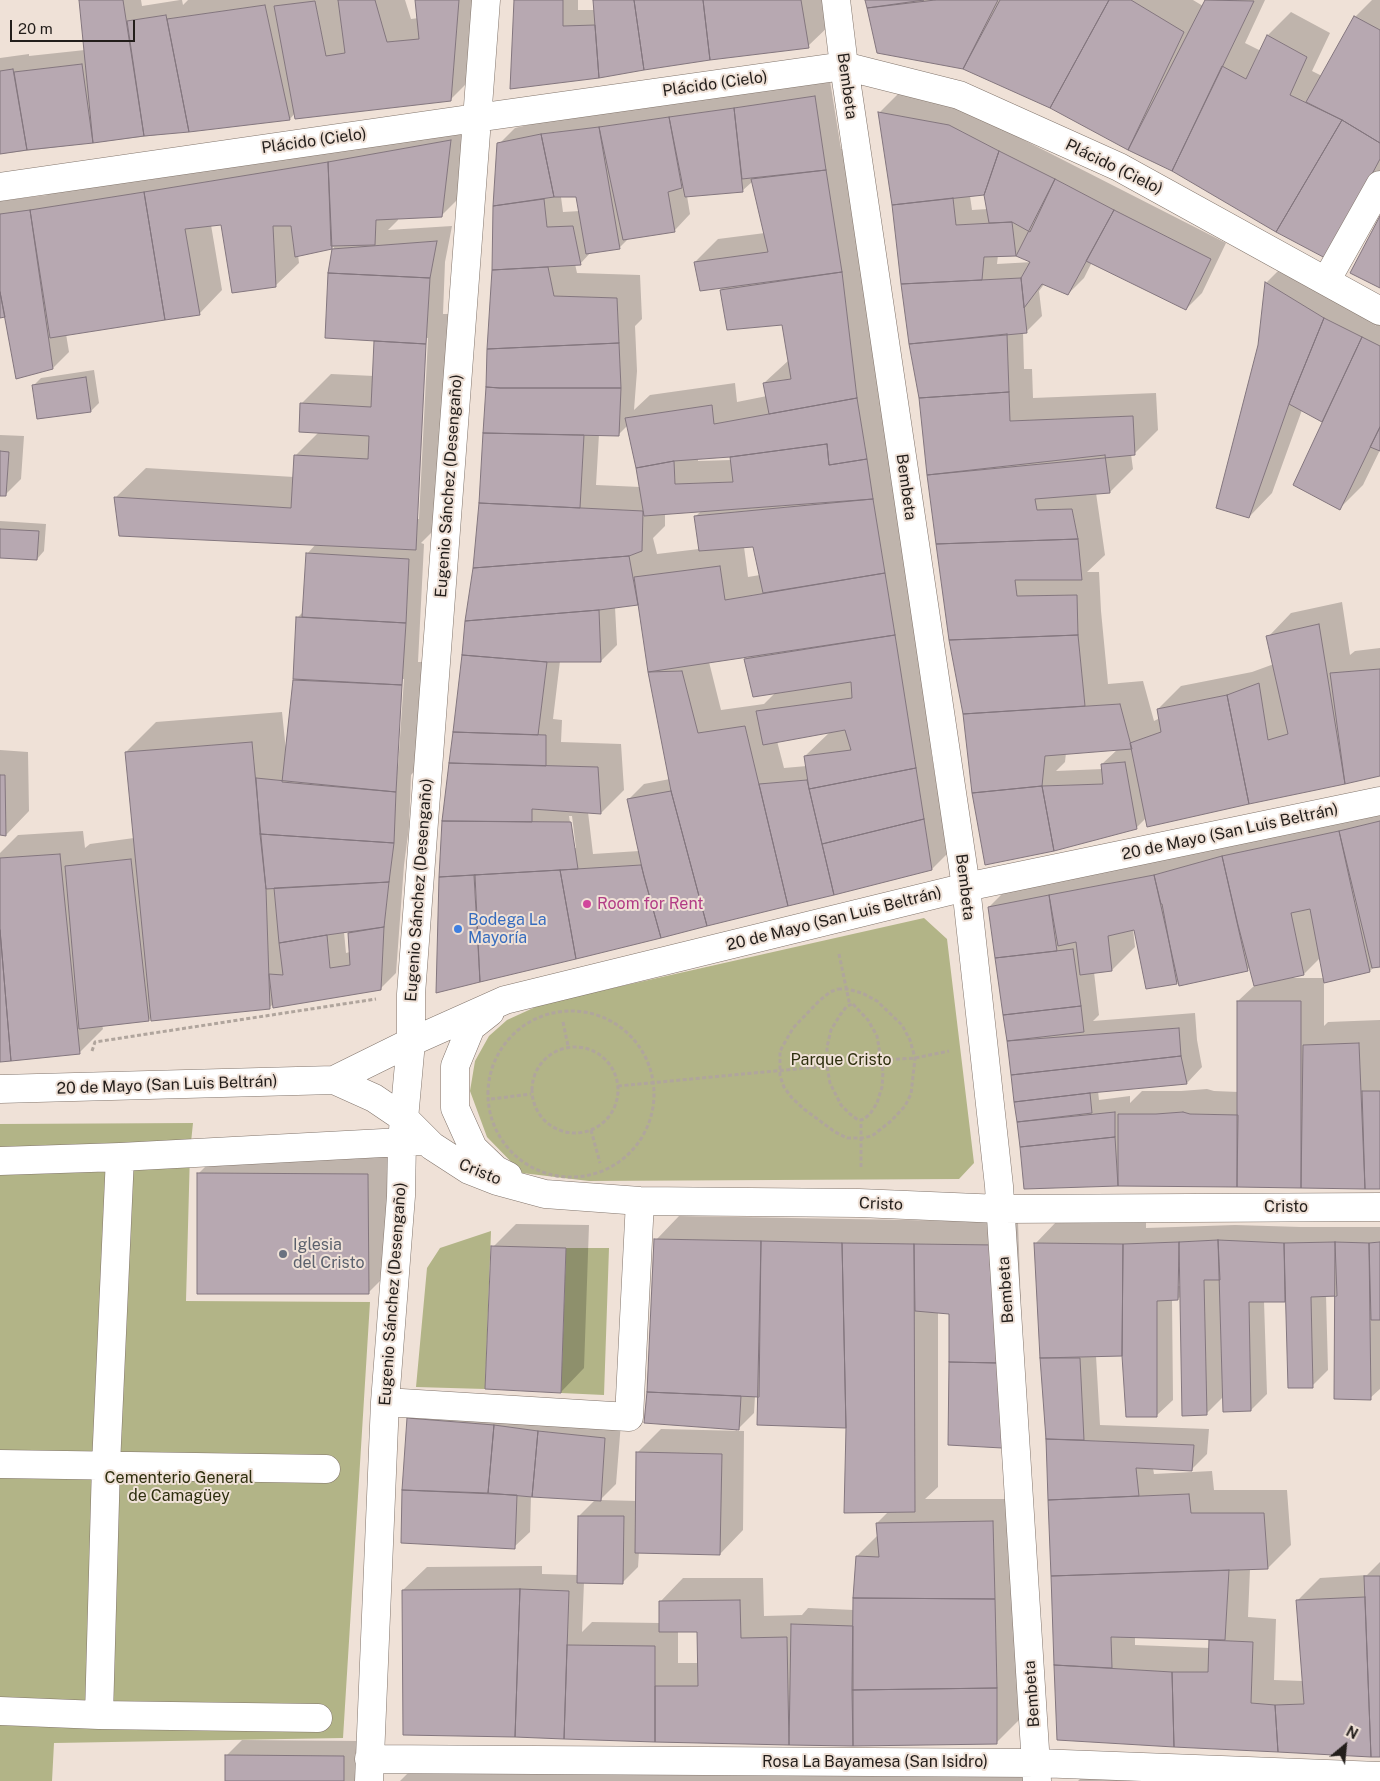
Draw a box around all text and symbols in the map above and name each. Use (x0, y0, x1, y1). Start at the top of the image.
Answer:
scale bar (12, 10, 138, 42)
text: 20 m (18, 20, 53, 37)
street label: Bembeta (833, 52, 861, 120)
street label: Plácido (Cielo) (661, 67, 769, 101)
street label: Plácido (Cielo) (260, 124, 368, 158)
street label: Plácido (Cielo) (1062, 135, 1166, 199)
street label: Eugenio Sánchez (Desengaño) (432, 374, 466, 598)
street label: Bembeta (892, 453, 920, 521)
street label: Eugenio Sánchez (Desengaño) (402, 778, 436, 1002)
street label: 20 de Mayo (San Luis Beltrán) (1120, 800, 1340, 864)
street label: Bembeta (951, 853, 979, 921)
street label: 20 de Mayo (San Luis Beltrán) (724, 883, 944, 955)
place label: Room for Rent (597, 894, 704, 914)
marker: Room for Rent (581, 898, 593, 910)
place label: Bodega La Mayoría (468, 910, 547, 948)
marker: Bodega La Mayoría (452, 923, 464, 935)
park label: Parque Cristo (791, 1050, 891, 1070)
street label: 20 de Mayo (San Luis Beltrán) (56, 1072, 278, 1098)
street label: Cristo (456, 1155, 504, 1189)
street label: Eugenio Sánchez (Desengaño) (376, 1182, 410, 1406)
street label: Cristo (859, 1194, 903, 1214)
street label: Cristo (1264, 1197, 1308, 1217)
place label: Iglesia del Cristo (293, 1235, 365, 1273)
marker: Iglesia del Cristo (277, 1248, 289, 1260)
street label: Bembeta (994, 1256, 1018, 1324)
park label: Cementerio General de Camagüey (105, 1468, 253, 1506)
street label: Bembeta (1020, 1660, 1044, 1728)
north arrow (1320, 1721, 1370, 1771)
text: N (1343, 1723, 1361, 1742)
street label: Rosa La Bayamesa (San Isidro) (762, 1752, 988, 1772)

